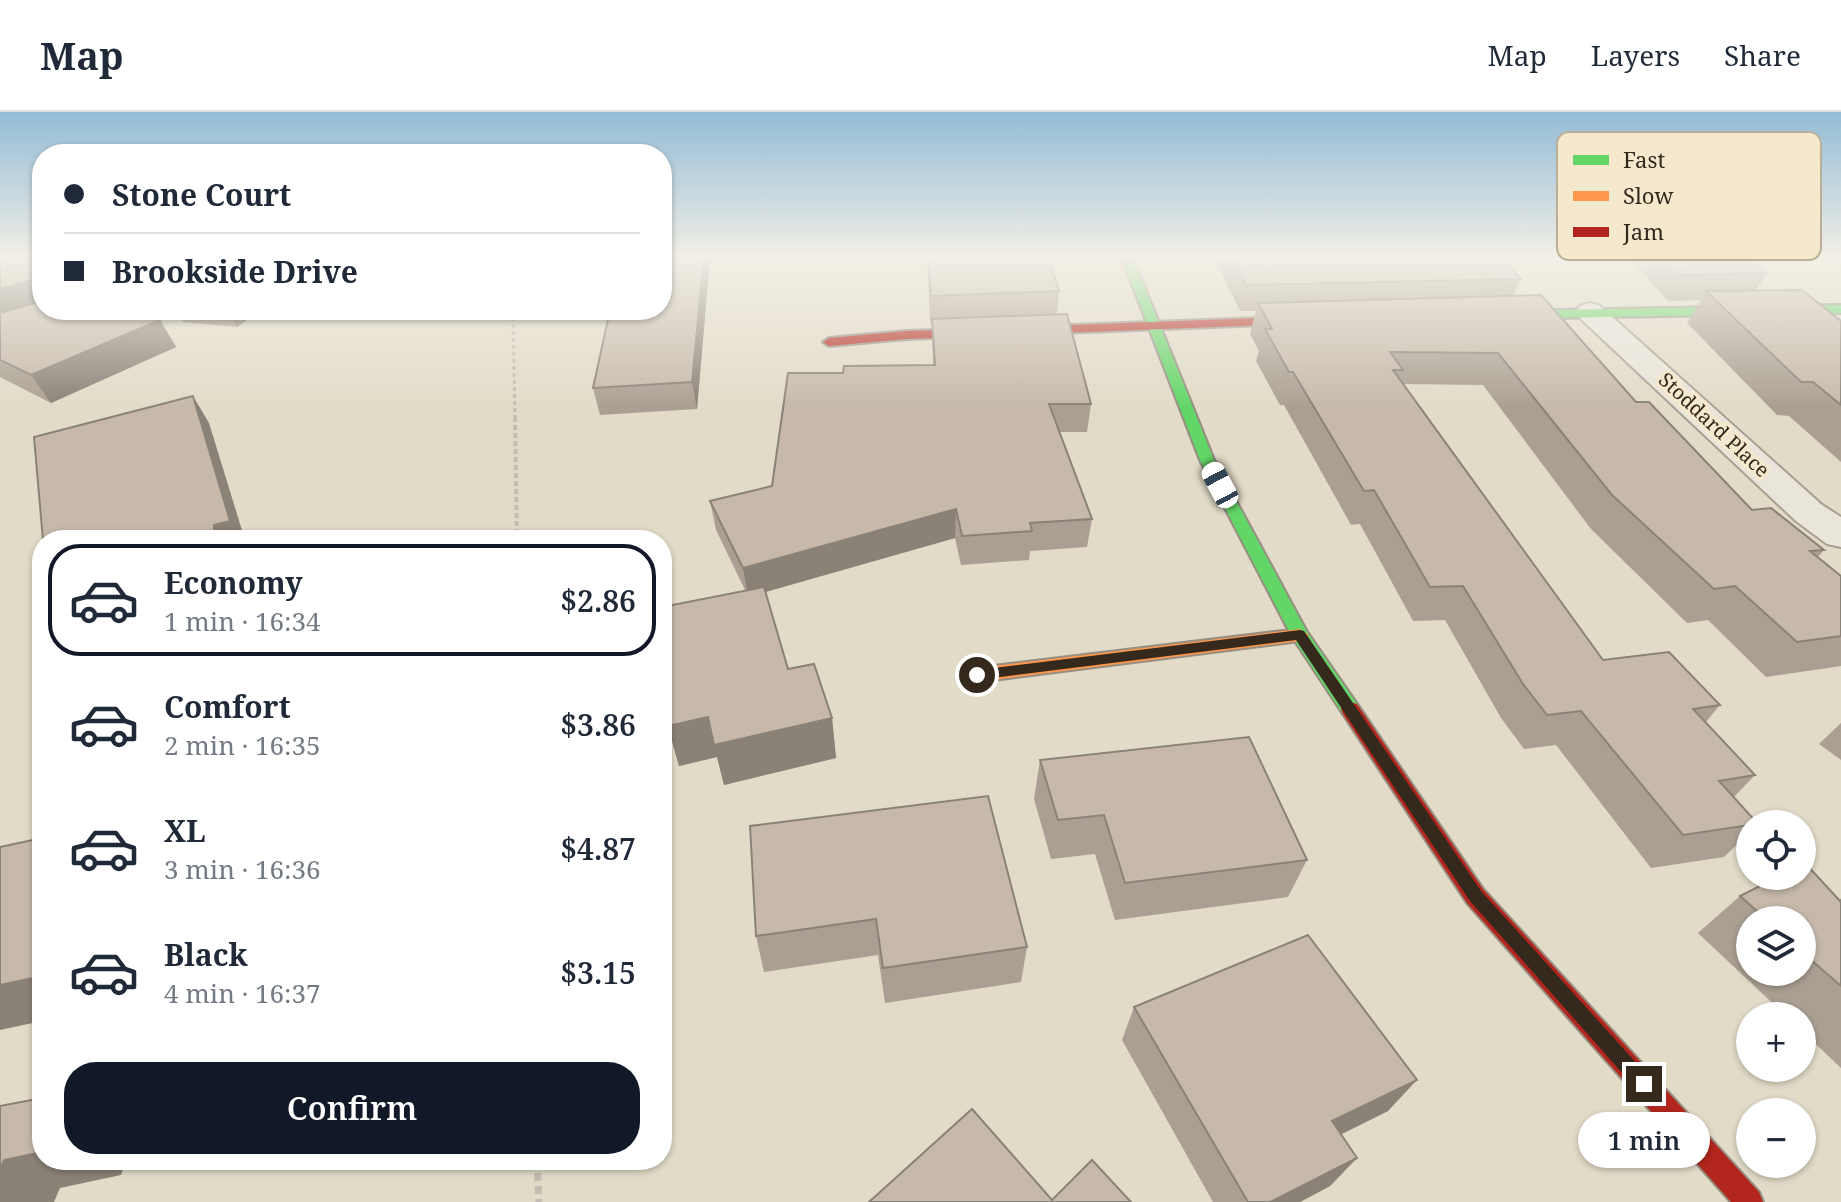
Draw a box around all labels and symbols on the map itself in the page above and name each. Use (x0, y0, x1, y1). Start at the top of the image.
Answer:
legend (1557, 132, 1821, 260)
text: Fast (1623, 144, 1665, 174)
text: Slow (1623, 180, 1673, 210)
text: Jam (1622, 216, 1664, 246)
street label: Stoddard Place (1653, 366, 1776, 483)
car (1198, 458, 1242, 512)
route start (959, 657, 995, 693)
route end (1626, 1066, 1662, 1102)
callout: 1 min (1578, 1112, 1710, 1168)

